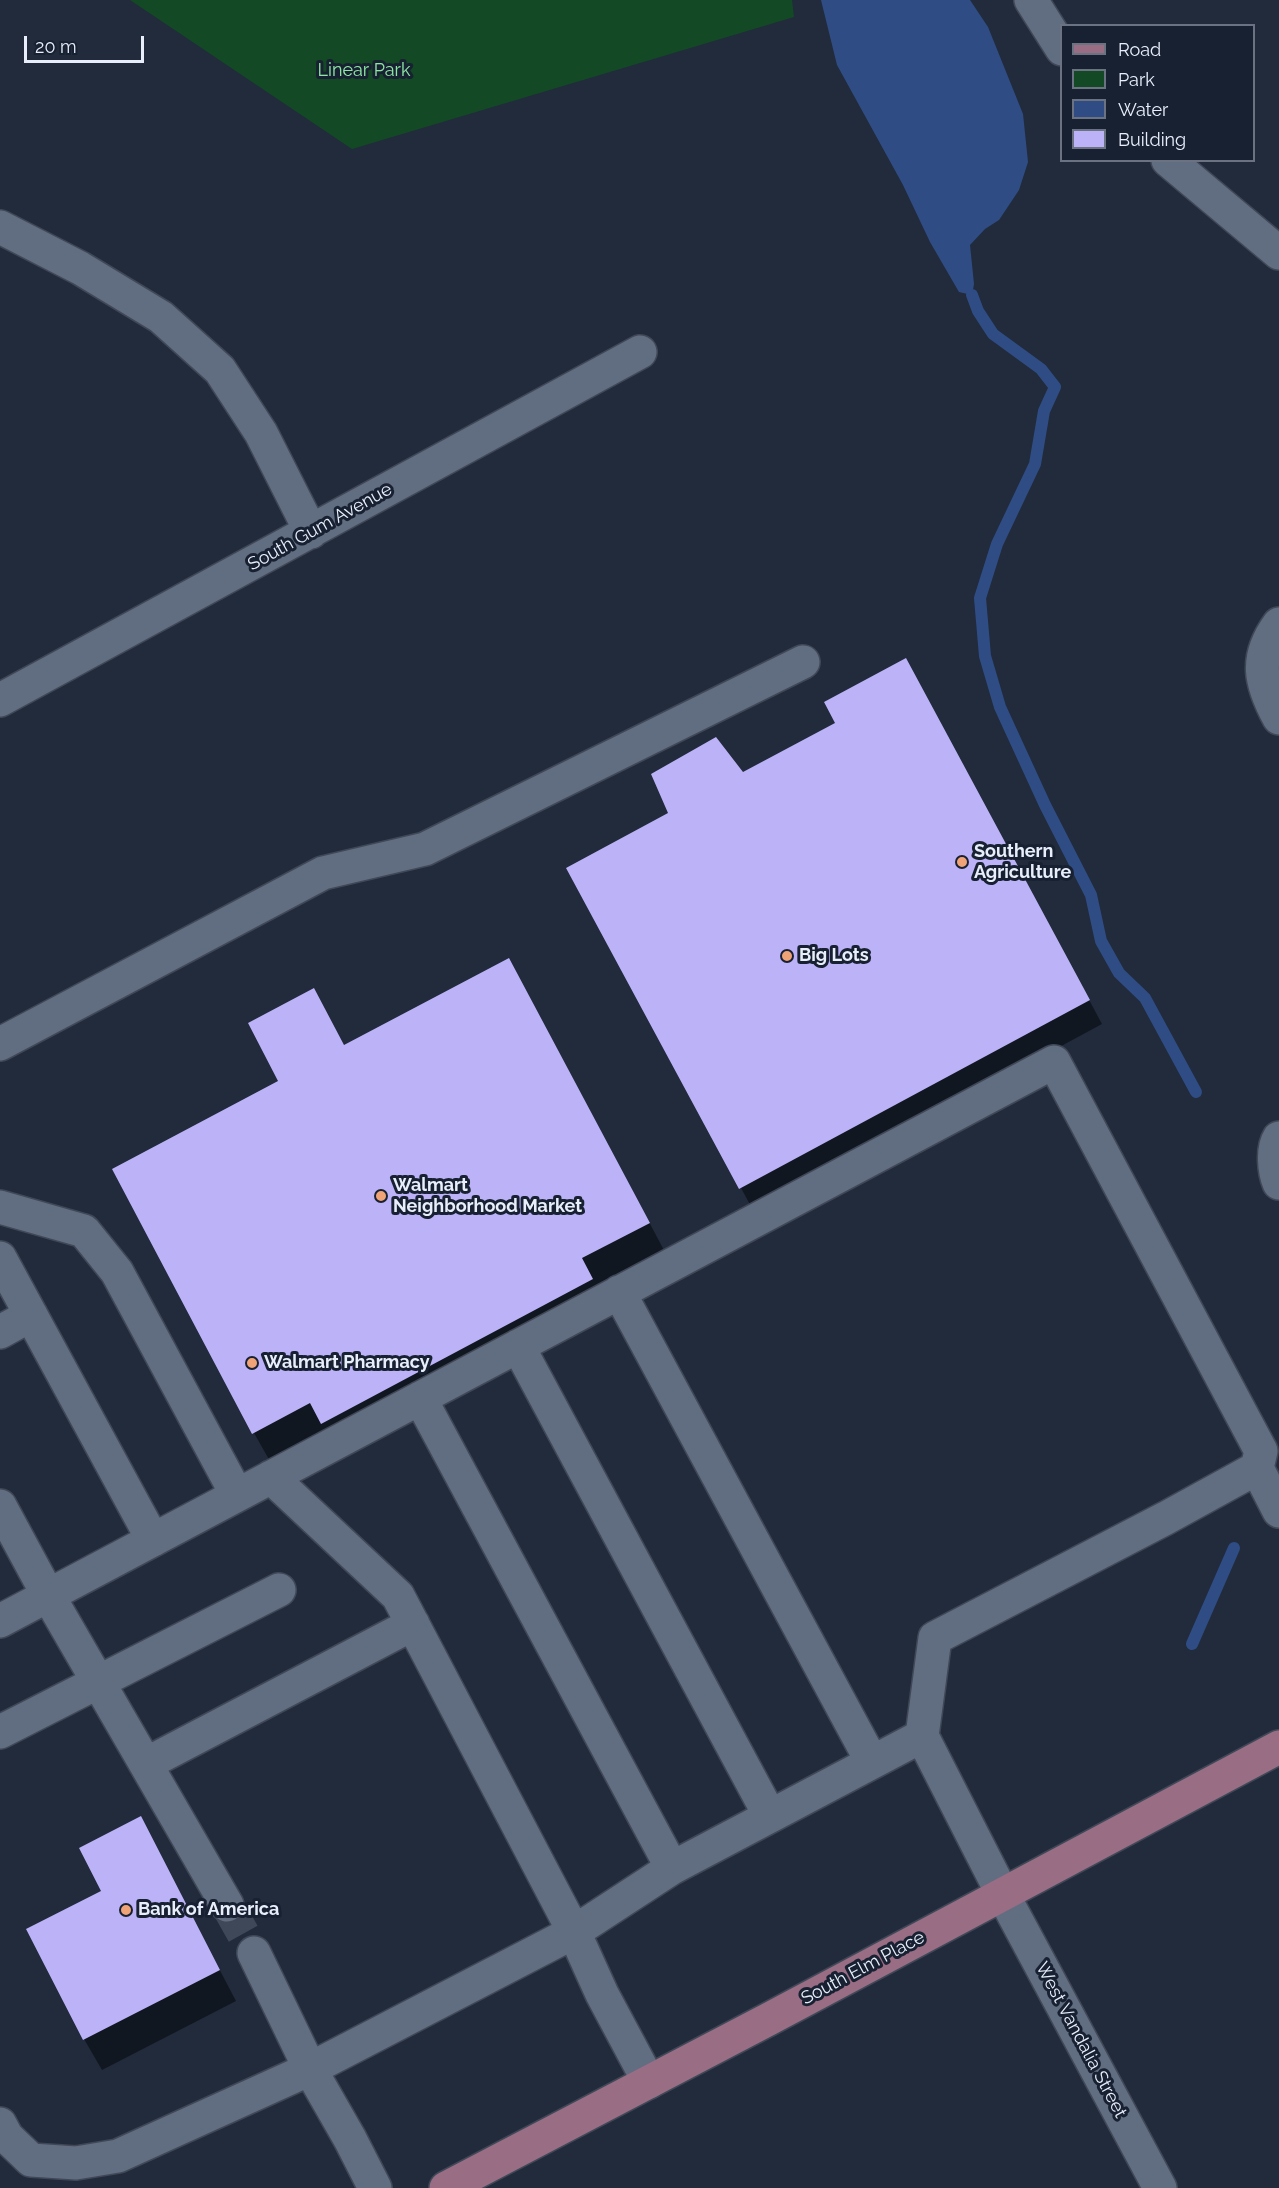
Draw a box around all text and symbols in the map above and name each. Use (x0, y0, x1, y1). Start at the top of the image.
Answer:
scale bar (27, 24, 147, 62)
legend (1060, 24, 1255, 162)
text: 20 m (35, 36, 77, 57)
text: Road (1118, 39, 1161, 60)
park label: Linear Park (318, 60, 410, 82)
text: Park (1118, 69, 1155, 90)
text: Water (1118, 99, 1168, 120)
text: Building (1118, 129, 1186, 150)
street label: South Gum Avenue (244, 478, 396, 576)
place label: Southern Agriculture (974, 841, 1071, 884)
marker: Southern Agriculture (955, 855, 969, 869)
place label: Big Lots (799, 945, 869, 967)
marker: Big Lots (780, 949, 794, 963)
place label: Walmart Neighborhood Market (393, 1175, 582, 1218)
marker: Walmart Neighborhood Market (374, 1189, 388, 1203)
place label: Walmart Pharmacy (264, 1352, 430, 1374)
marker: Walmart Pharmacy (245, 1356, 259, 1370)
place label: Bank of America (138, 1899, 279, 1921)
marker: Bank of America (119, 1903, 133, 1917)
street label: South Elm Place (798, 1926, 928, 2010)
street label: West Vandalia Street (1031, 1958, 1131, 2122)

